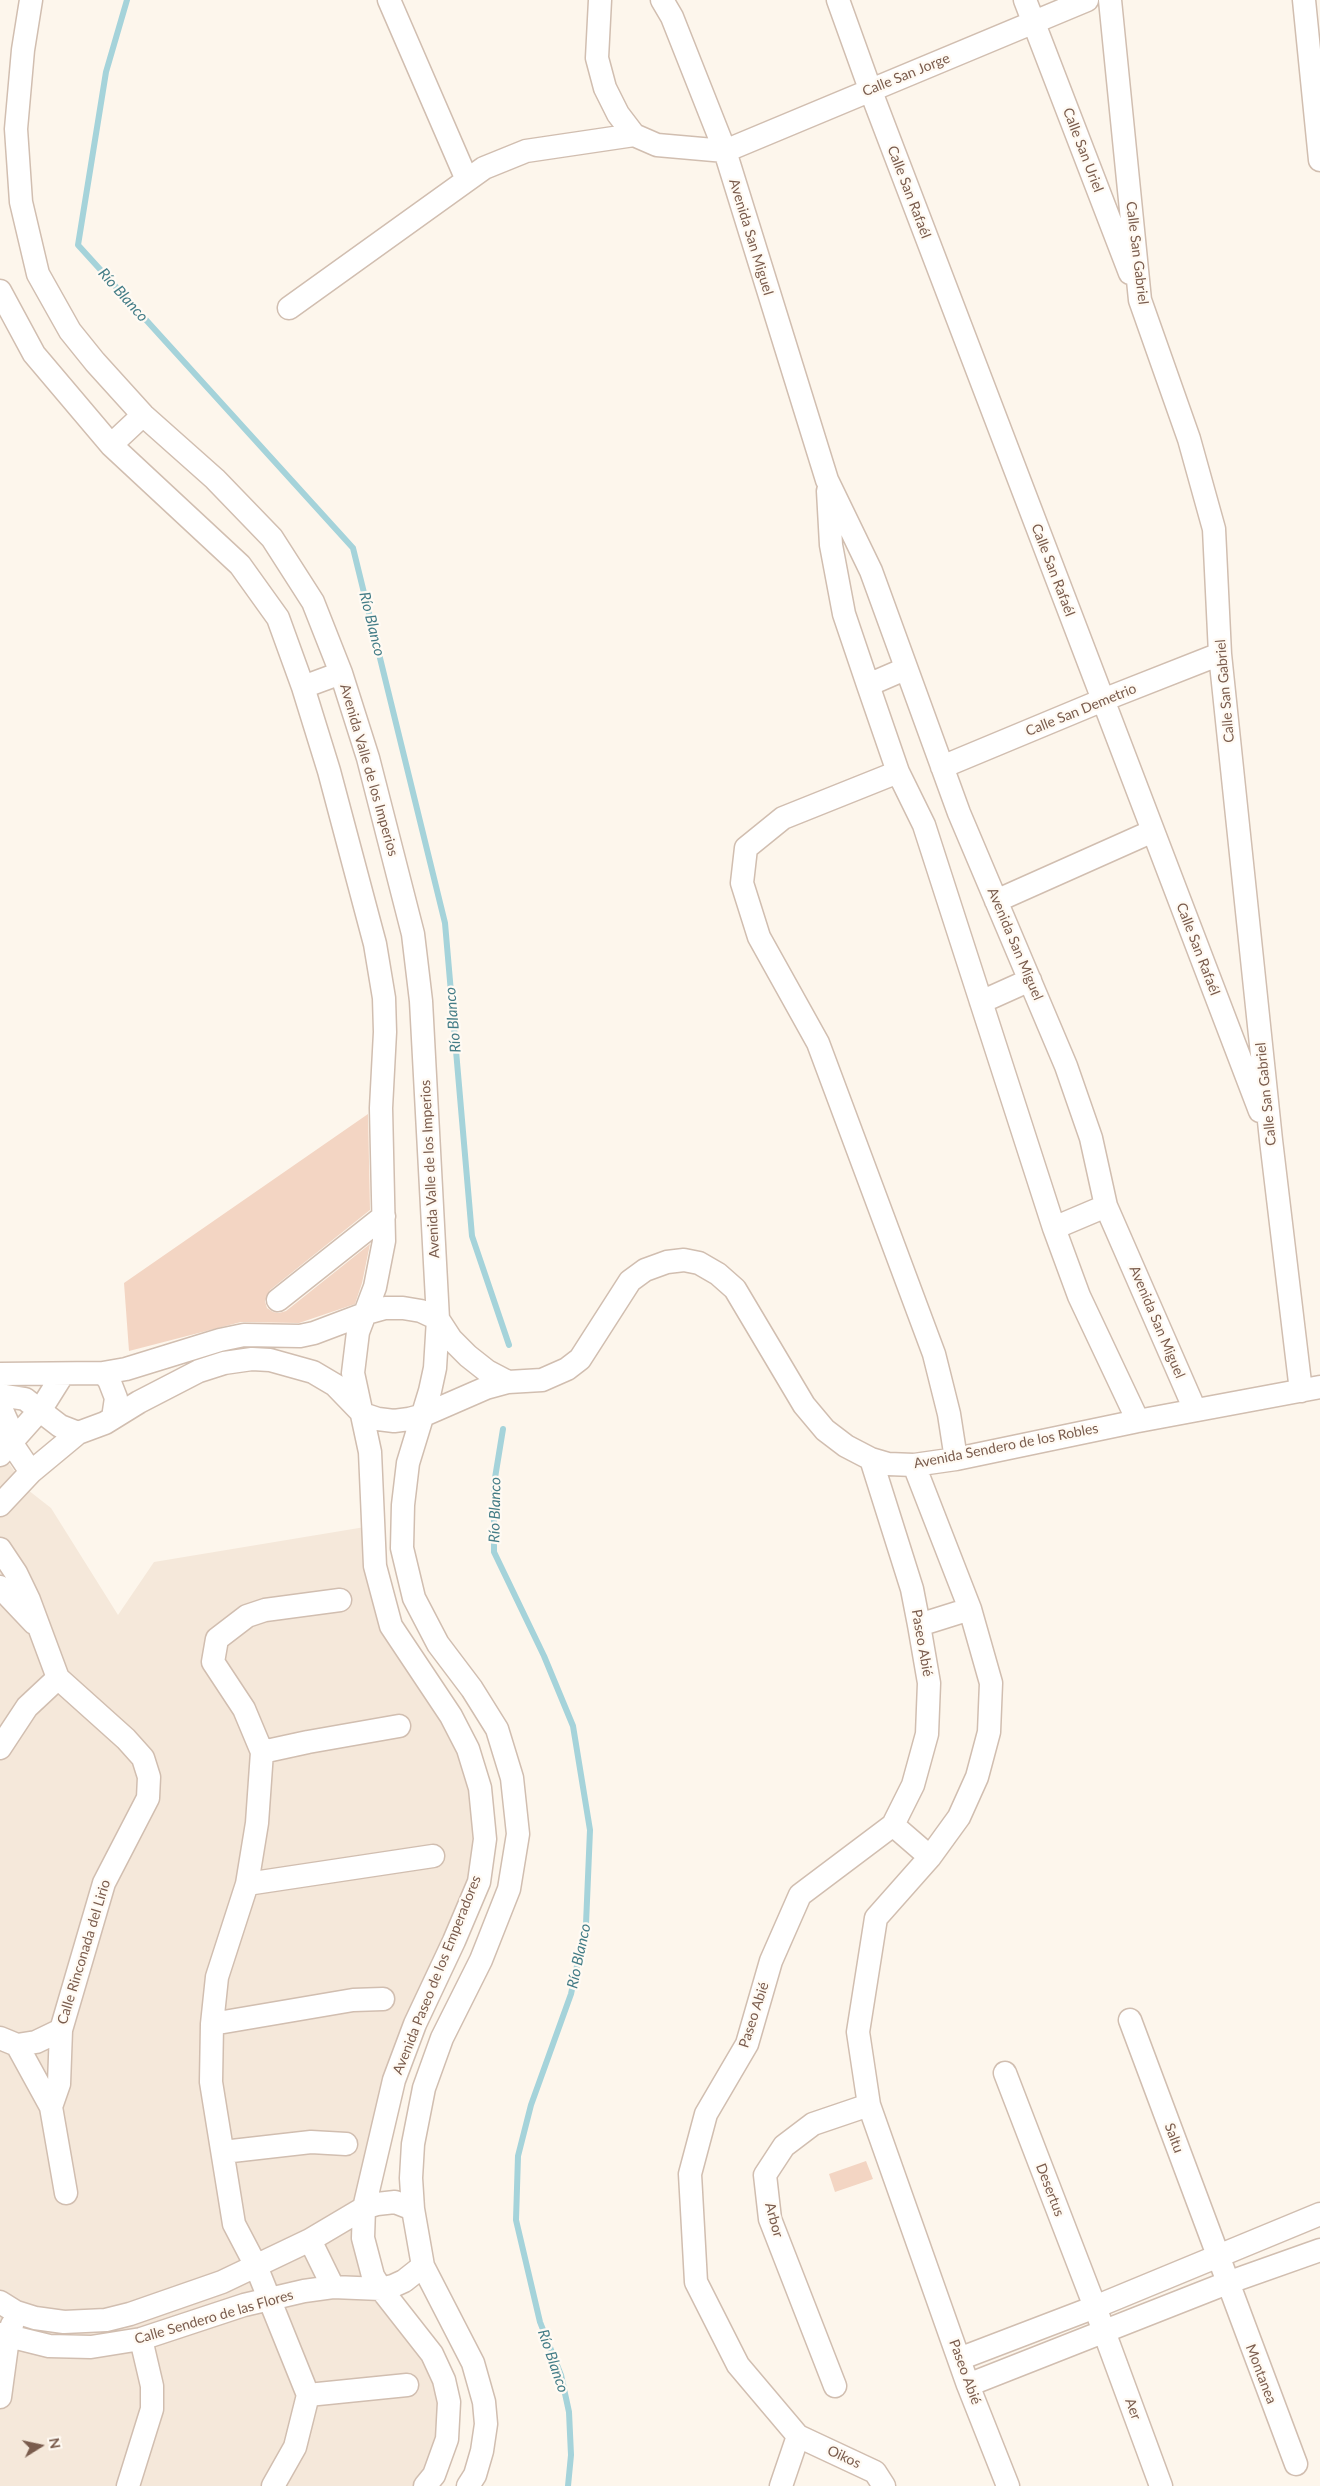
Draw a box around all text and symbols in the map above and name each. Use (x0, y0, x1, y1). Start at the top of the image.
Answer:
street label: Calle San Jorge (860, 50, 952, 100)
street label: Calle San Uriel (1059, 105, 1107, 195)
street label: Calle San Rafaél (884, 143, 934, 241)
street label: Avenida San Miguel (725, 177, 777, 297)
street label: Calle San Gabriel (1122, 200, 1152, 306)
water label: Río Blanco (94, 265, 152, 325)
street label: Calle San Rafaél (1028, 521, 1078, 619)
water label: Río Blanco (355, 590, 389, 658)
street label: Calle San Gabriel (1212, 639, 1238, 743)
street label: Calle San Demetrio (1023, 680, 1139, 740)
street label: Avenida Valle de los Imperios (336, 682, 402, 858)
street label: Avenida San Miguel (984, 885, 1046, 1003)
street label: Calle San Rafaél (1173, 900, 1223, 998)
water label: Río Blanco (441, 986, 465, 1054)
street label: Calle San Gabriel (1252, 1041, 1280, 1147)
street label: Avenida Valle de los Imperios (417, 1079, 443, 1259)
street label: Avenida San Miguel (1126, 1263, 1188, 1381)
street label: Avenida Sendero de los Robles (912, 1420, 1100, 1472)
water label: Río Blanco (485, 1477, 505, 1543)
street label: Paseo Abié (908, 1608, 936, 1678)
street label: Avenida Paseo de los Emperadores (389, 1873, 485, 2077)
street label: Calle Rinconada del Lirio (54, 1878, 114, 2026)
water label: Río Blanco (563, 1922, 595, 1990)
street label: Paseo Abié (735, 1980, 773, 2050)
street label: Saltu (1161, 2121, 1187, 2155)
street label: Desertus (1032, 2161, 1068, 2219)
street label: Arbor (761, 2201, 787, 2239)
street label: Calle Sendero de las Flores (133, 2286, 295, 2348)
water label: Río Blanco (534, 2327, 572, 2395)
street label: Paseo Abié (945, 2337, 985, 2407)
street label: Montanea (1242, 2342, 1280, 2406)
street label: Aer (1121, 2396, 1145, 2422)
north arrow (15, 2421, 65, 2471)
text: N (46, 2437, 65, 2450)
street label: Oikos (825, 2442, 863, 2472)

